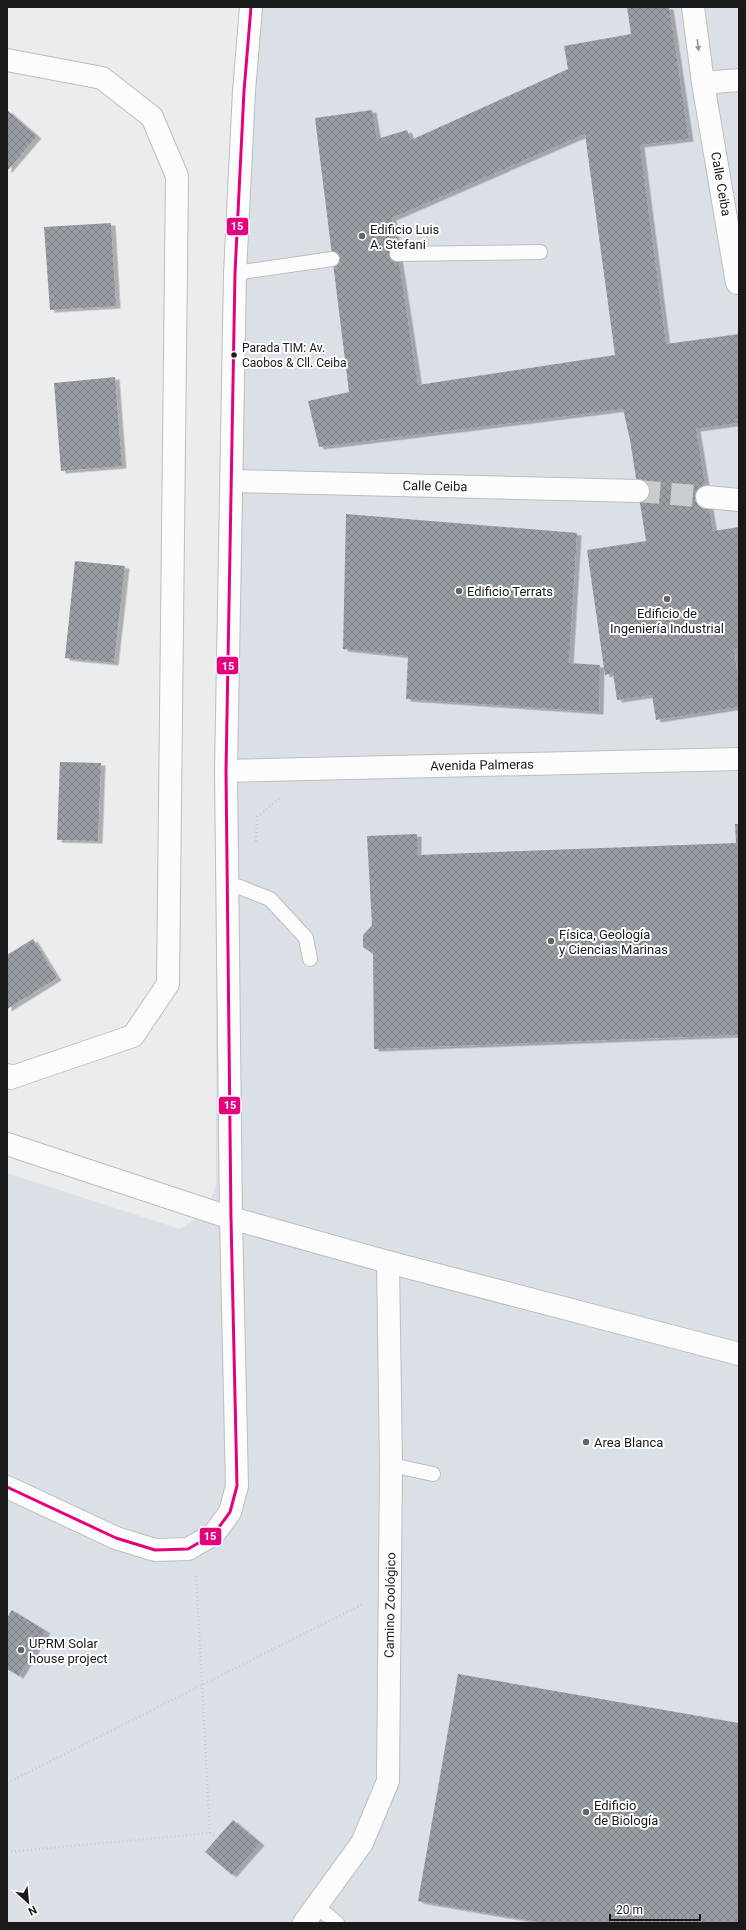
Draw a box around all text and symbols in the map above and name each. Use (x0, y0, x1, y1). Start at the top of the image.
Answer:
one-way arrow (695, 39, 701, 51)
street label: Calle Ceiba (708, 151, 734, 217)
line badge: 15 (226, 217, 249, 236)
text: 15 (231, 220, 243, 233)
place label: Edificio Luis A. Stefani (370, 222, 440, 252)
marker: Edificio Luis A. Stefani (357, 231, 367, 241)
place label: Parada TIM: Av. Caobos & Cll. Ceiba (242, 341, 347, 370)
marker: Parada TIM: Av. Caobos & Cll. Ceiba (229, 350, 239, 360)
street label: Calle Ceiba (402, 478, 468, 494)
place label: Edificio Terrats (467, 584, 553, 599)
marker: Edificio Terrats (454, 586, 464, 596)
marker: Edificio de Ingeniería Industrial (662, 594, 672, 604)
place label: Edificio de Ingeniería Industrial (610, 606, 724, 636)
line badge: 15 (216, 656, 239, 675)
text: 15 (222, 660, 234, 673)
street label: Avenida Palmeras (430, 757, 534, 773)
place label: Física, Geología y Ciencias Marinas (559, 927, 668, 957)
marker: Física, Geología y Ciencias Marinas (546, 936, 556, 946)
line badge: 15 (218, 1096, 241, 1115)
text: 15 (224, 1099, 236, 1112)
place label: Area Blanca (594, 1435, 663, 1450)
marker: Area Blanca (581, 1437, 591, 1447)
line badge: 15 (199, 1527, 222, 1546)
text: 15 (204, 1530, 216, 1543)
street label: Camino Zoológico (382, 1552, 398, 1658)
place label: UPRM Solar house project (29, 1636, 108, 1666)
marker: UPRM Solar house project (16, 1645, 26, 1655)
place label: Edificio de Biología (594, 1798, 658, 1828)
marker: Edificio de Biología (581, 1807, 591, 1817)
north arrow (8, 1882, 48, 1922)
scale bar (610, 1896, 700, 1922)
text: N (26, 1903, 39, 1918)
text: 20 m (616, 1903, 643, 1917)

